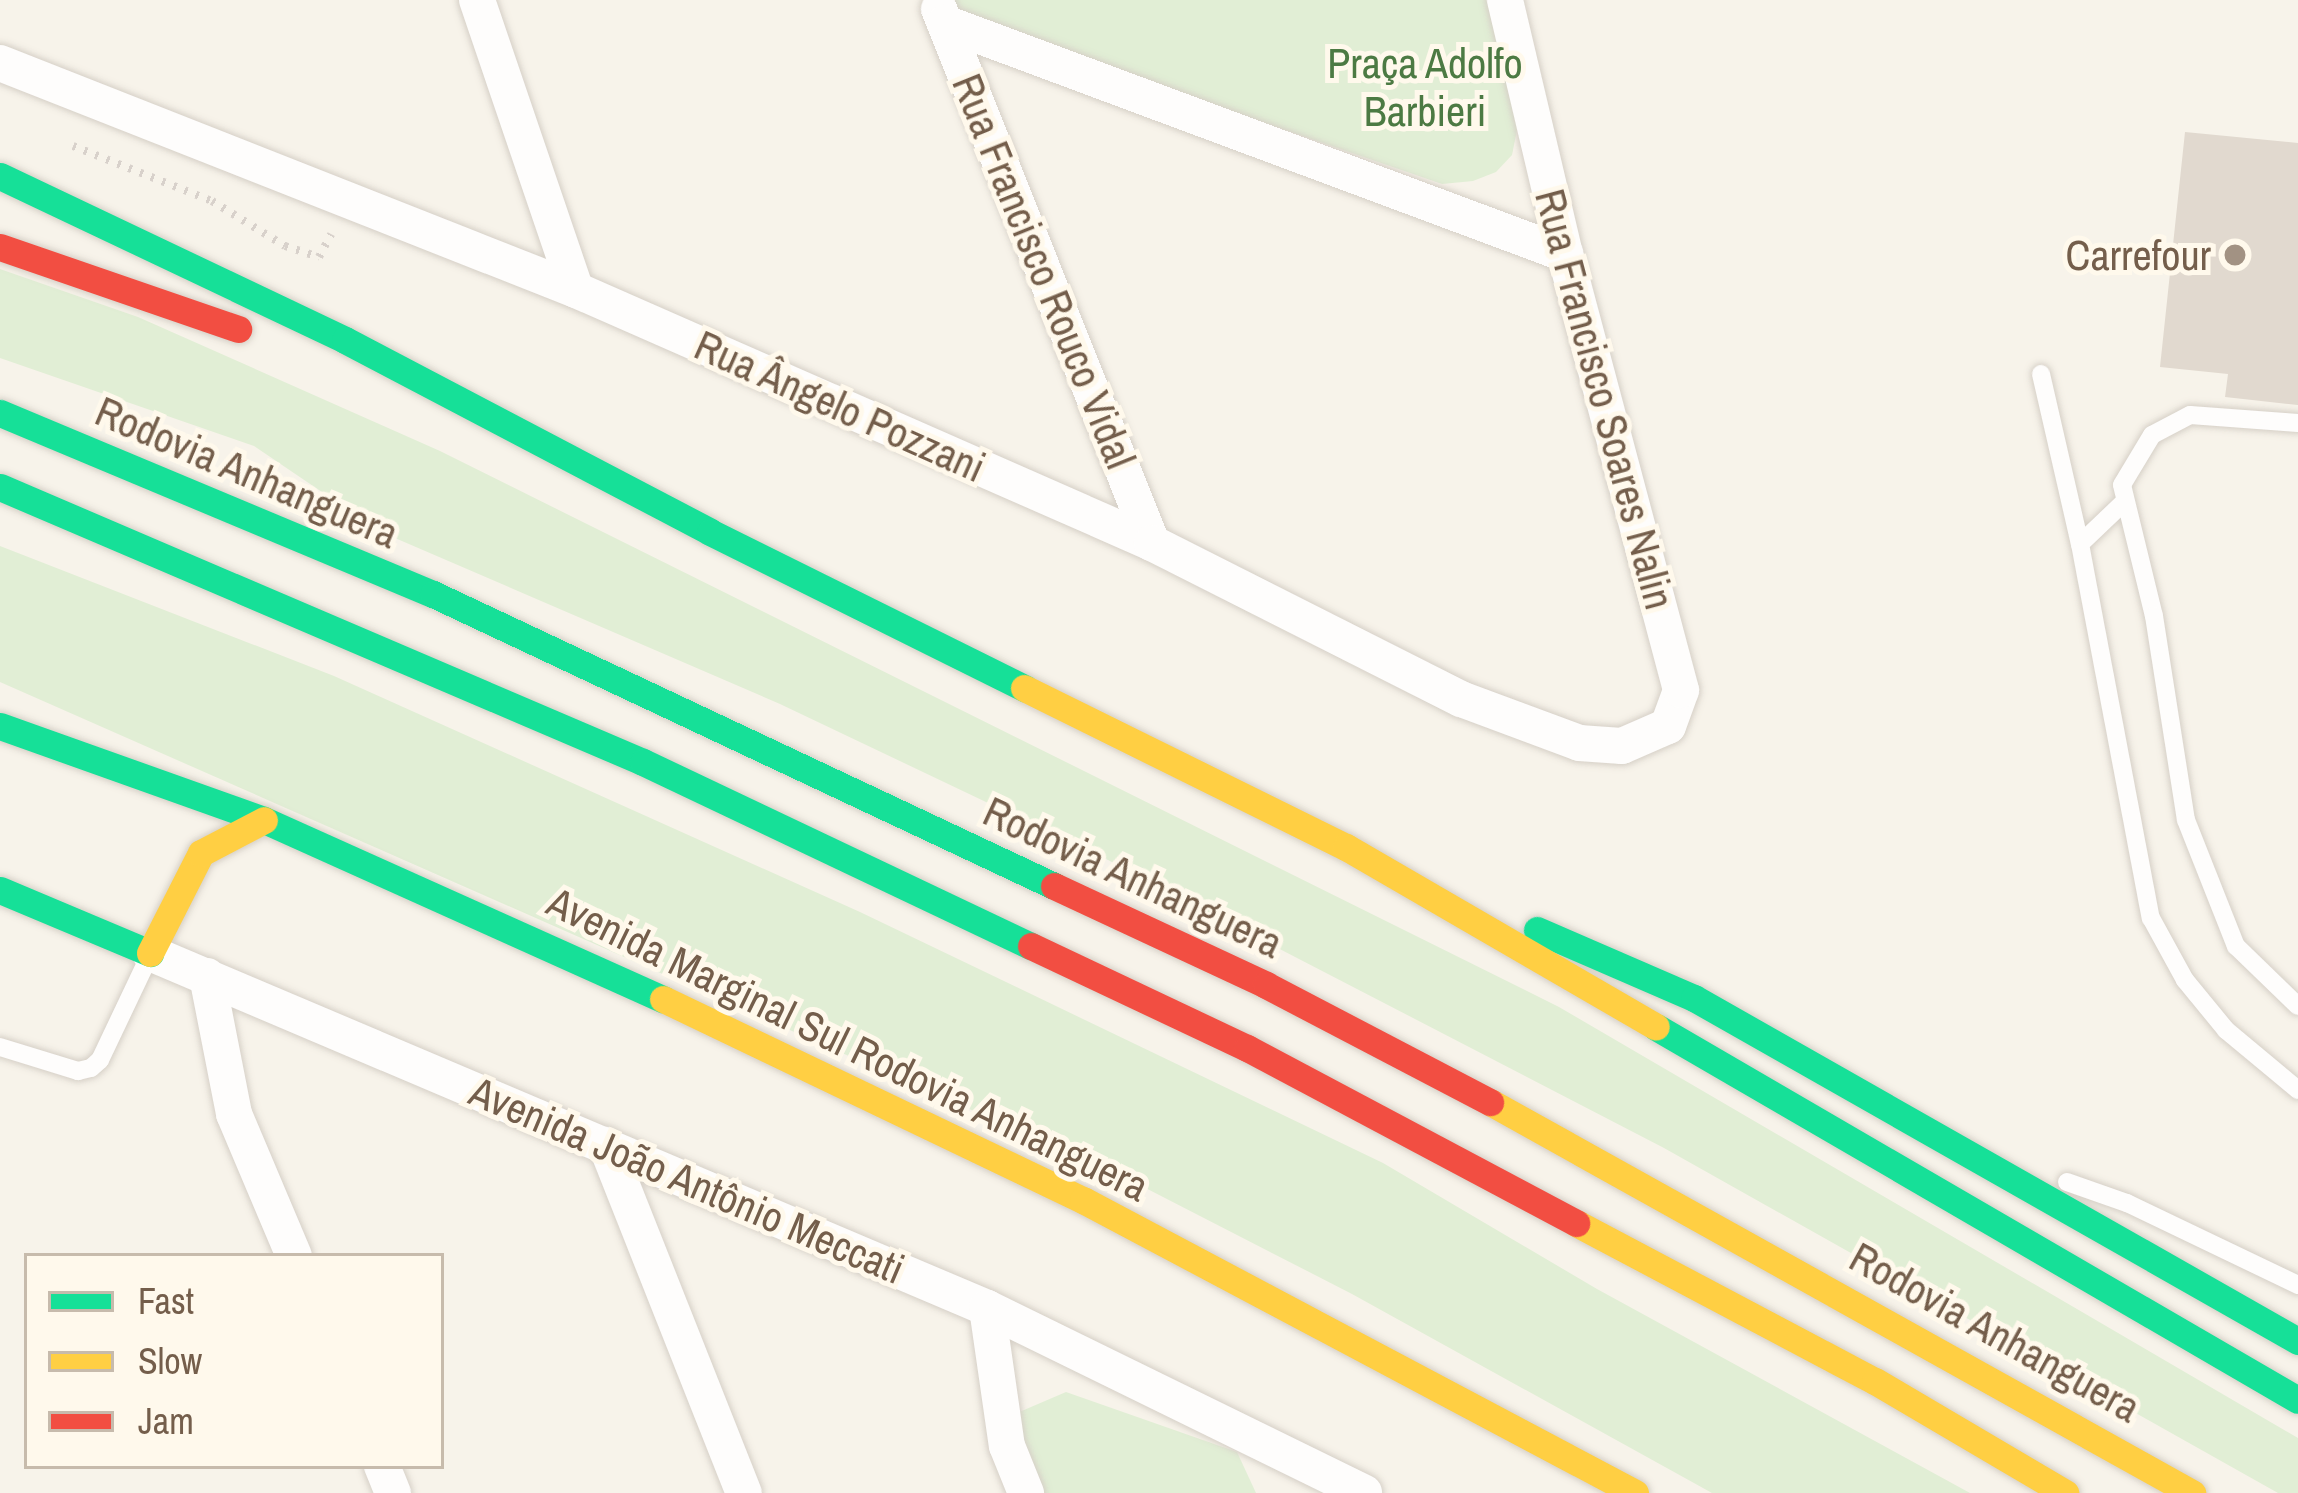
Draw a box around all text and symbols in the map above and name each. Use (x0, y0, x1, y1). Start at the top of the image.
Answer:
park label: Praça Adolfo Barbieri (1326, 38, 1524, 136)
street label: Rua Francisco Rouco Vidal (942, 67, 1146, 475)
street label: Rua Francisco Soares Nalin (1525, 184, 1685, 614)
place label: Carrefour (2066, 230, 2211, 280)
marker: Carrefour (2222, 242, 2248, 268)
street label: Rua Ângelo Pozzani (686, 319, 994, 493)
street label: Rodovia Anhanguera (87, 385, 407, 559)
street label: Rodovia Anhanguera (975, 785, 1291, 969)
street label: Avenida Marginal Sul Rodovia Anhanguera (539, 876, 1157, 1212)
street label: Avenida João Antônio Meccati (462, 1065, 912, 1295)
street label: Rodovia Anhanguera (1840, 1231, 2150, 1433)
legend (24, 1253, 444, 1469)
text: Fast (138, 1277, 194, 1325)
text: Slow (138, 1337, 202, 1385)
text: Jam (138, 1397, 194, 1445)

